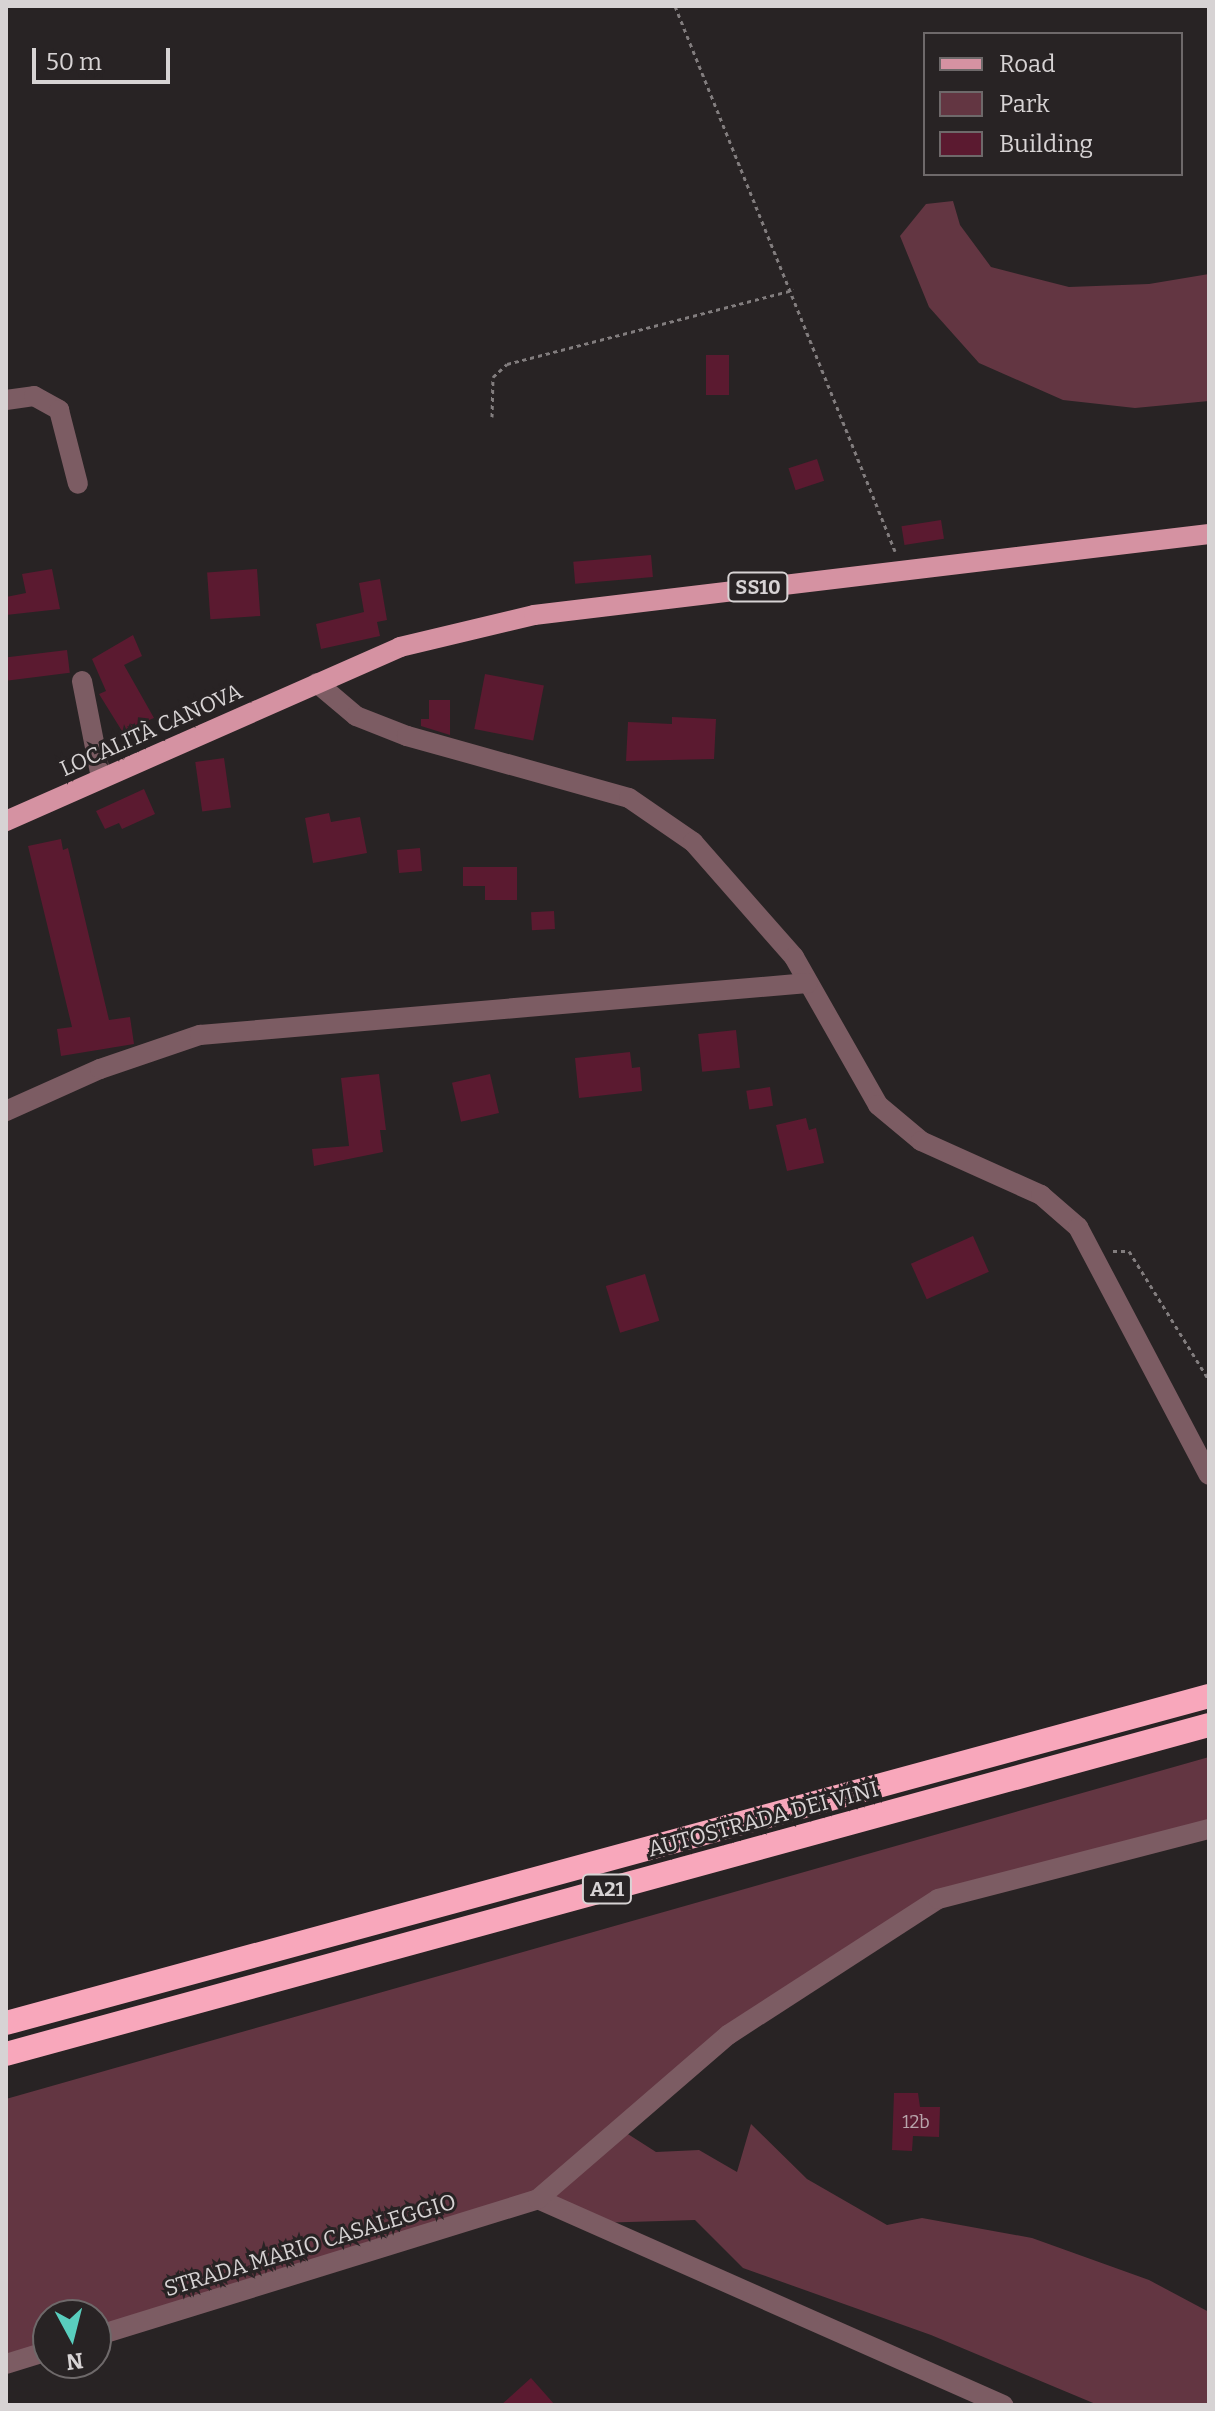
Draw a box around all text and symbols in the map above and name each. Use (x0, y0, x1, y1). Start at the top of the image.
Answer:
scale bar (36, 32, 174, 82)
legend (923, 32, 1183, 176)
text: 50 m (46, 48, 102, 76)
text: Road (999, 50, 1055, 78)
text: Park (999, 90, 1050, 118)
text: Building (999, 130, 1093, 158)
road number: SS10 (726, 571, 790, 603)
street label: LOCALITÀ CANOVA (56, 678, 246, 782)
street label: AUTOSTRADA DEI VINI (645, 1776, 881, 1862)
road number: A21 (581, 1873, 633, 1905)
house number: 12b (902, 2111, 930, 2133)
street label: STRADA MARIO CASALEGGIO (161, 2188, 459, 2302)
north arrow (32, 2299, 112, 2379)
text: N (65, 2347, 85, 2376)

